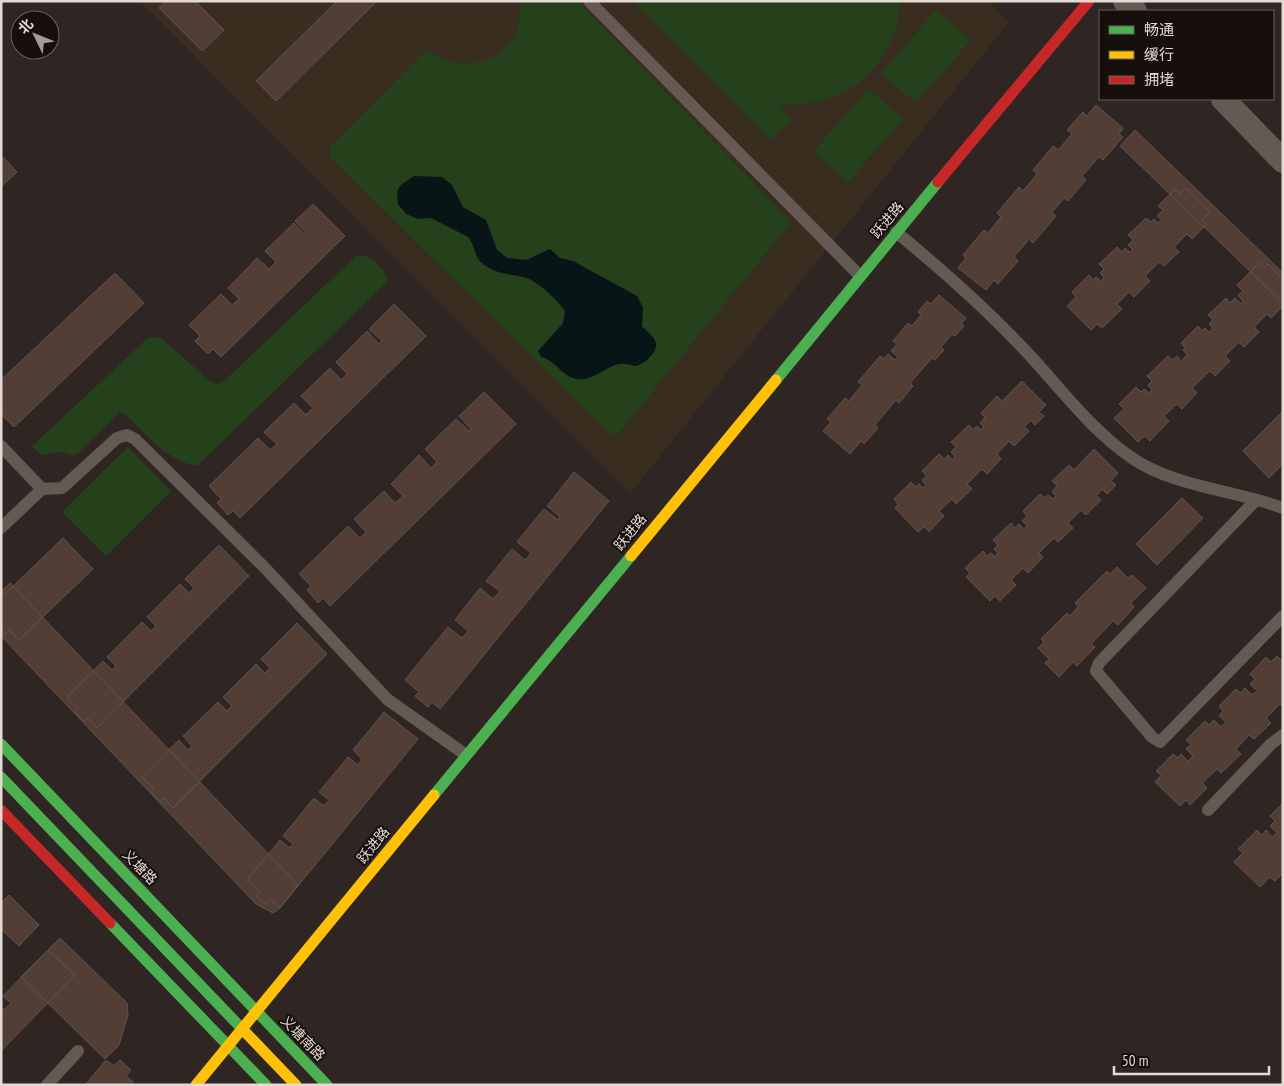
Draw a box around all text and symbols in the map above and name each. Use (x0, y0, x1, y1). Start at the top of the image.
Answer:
north arrow (10, 10, 60, 60)
legend (1099, 10, 1274, 100)
text: 北 (14, 15, 37, 37)
text: 畅通 (1144, 20, 1174, 39)
text: 缓行 (1144, 45, 1174, 64)
text: 拥堵 (1144, 70, 1174, 89)
street label: 跃进路 (867, 198, 907, 242)
street label: 跃进路 (610, 510, 650, 554)
street label: 跃进路 (353, 823, 393, 867)
street label: 义塘路 (119, 846, 161, 888)
street label: 义塘南路 (277, 1012, 329, 1064)
scale bar (1114, 1044, 1269, 1076)
text: 50 m (1122, 1051, 1148, 1070)

